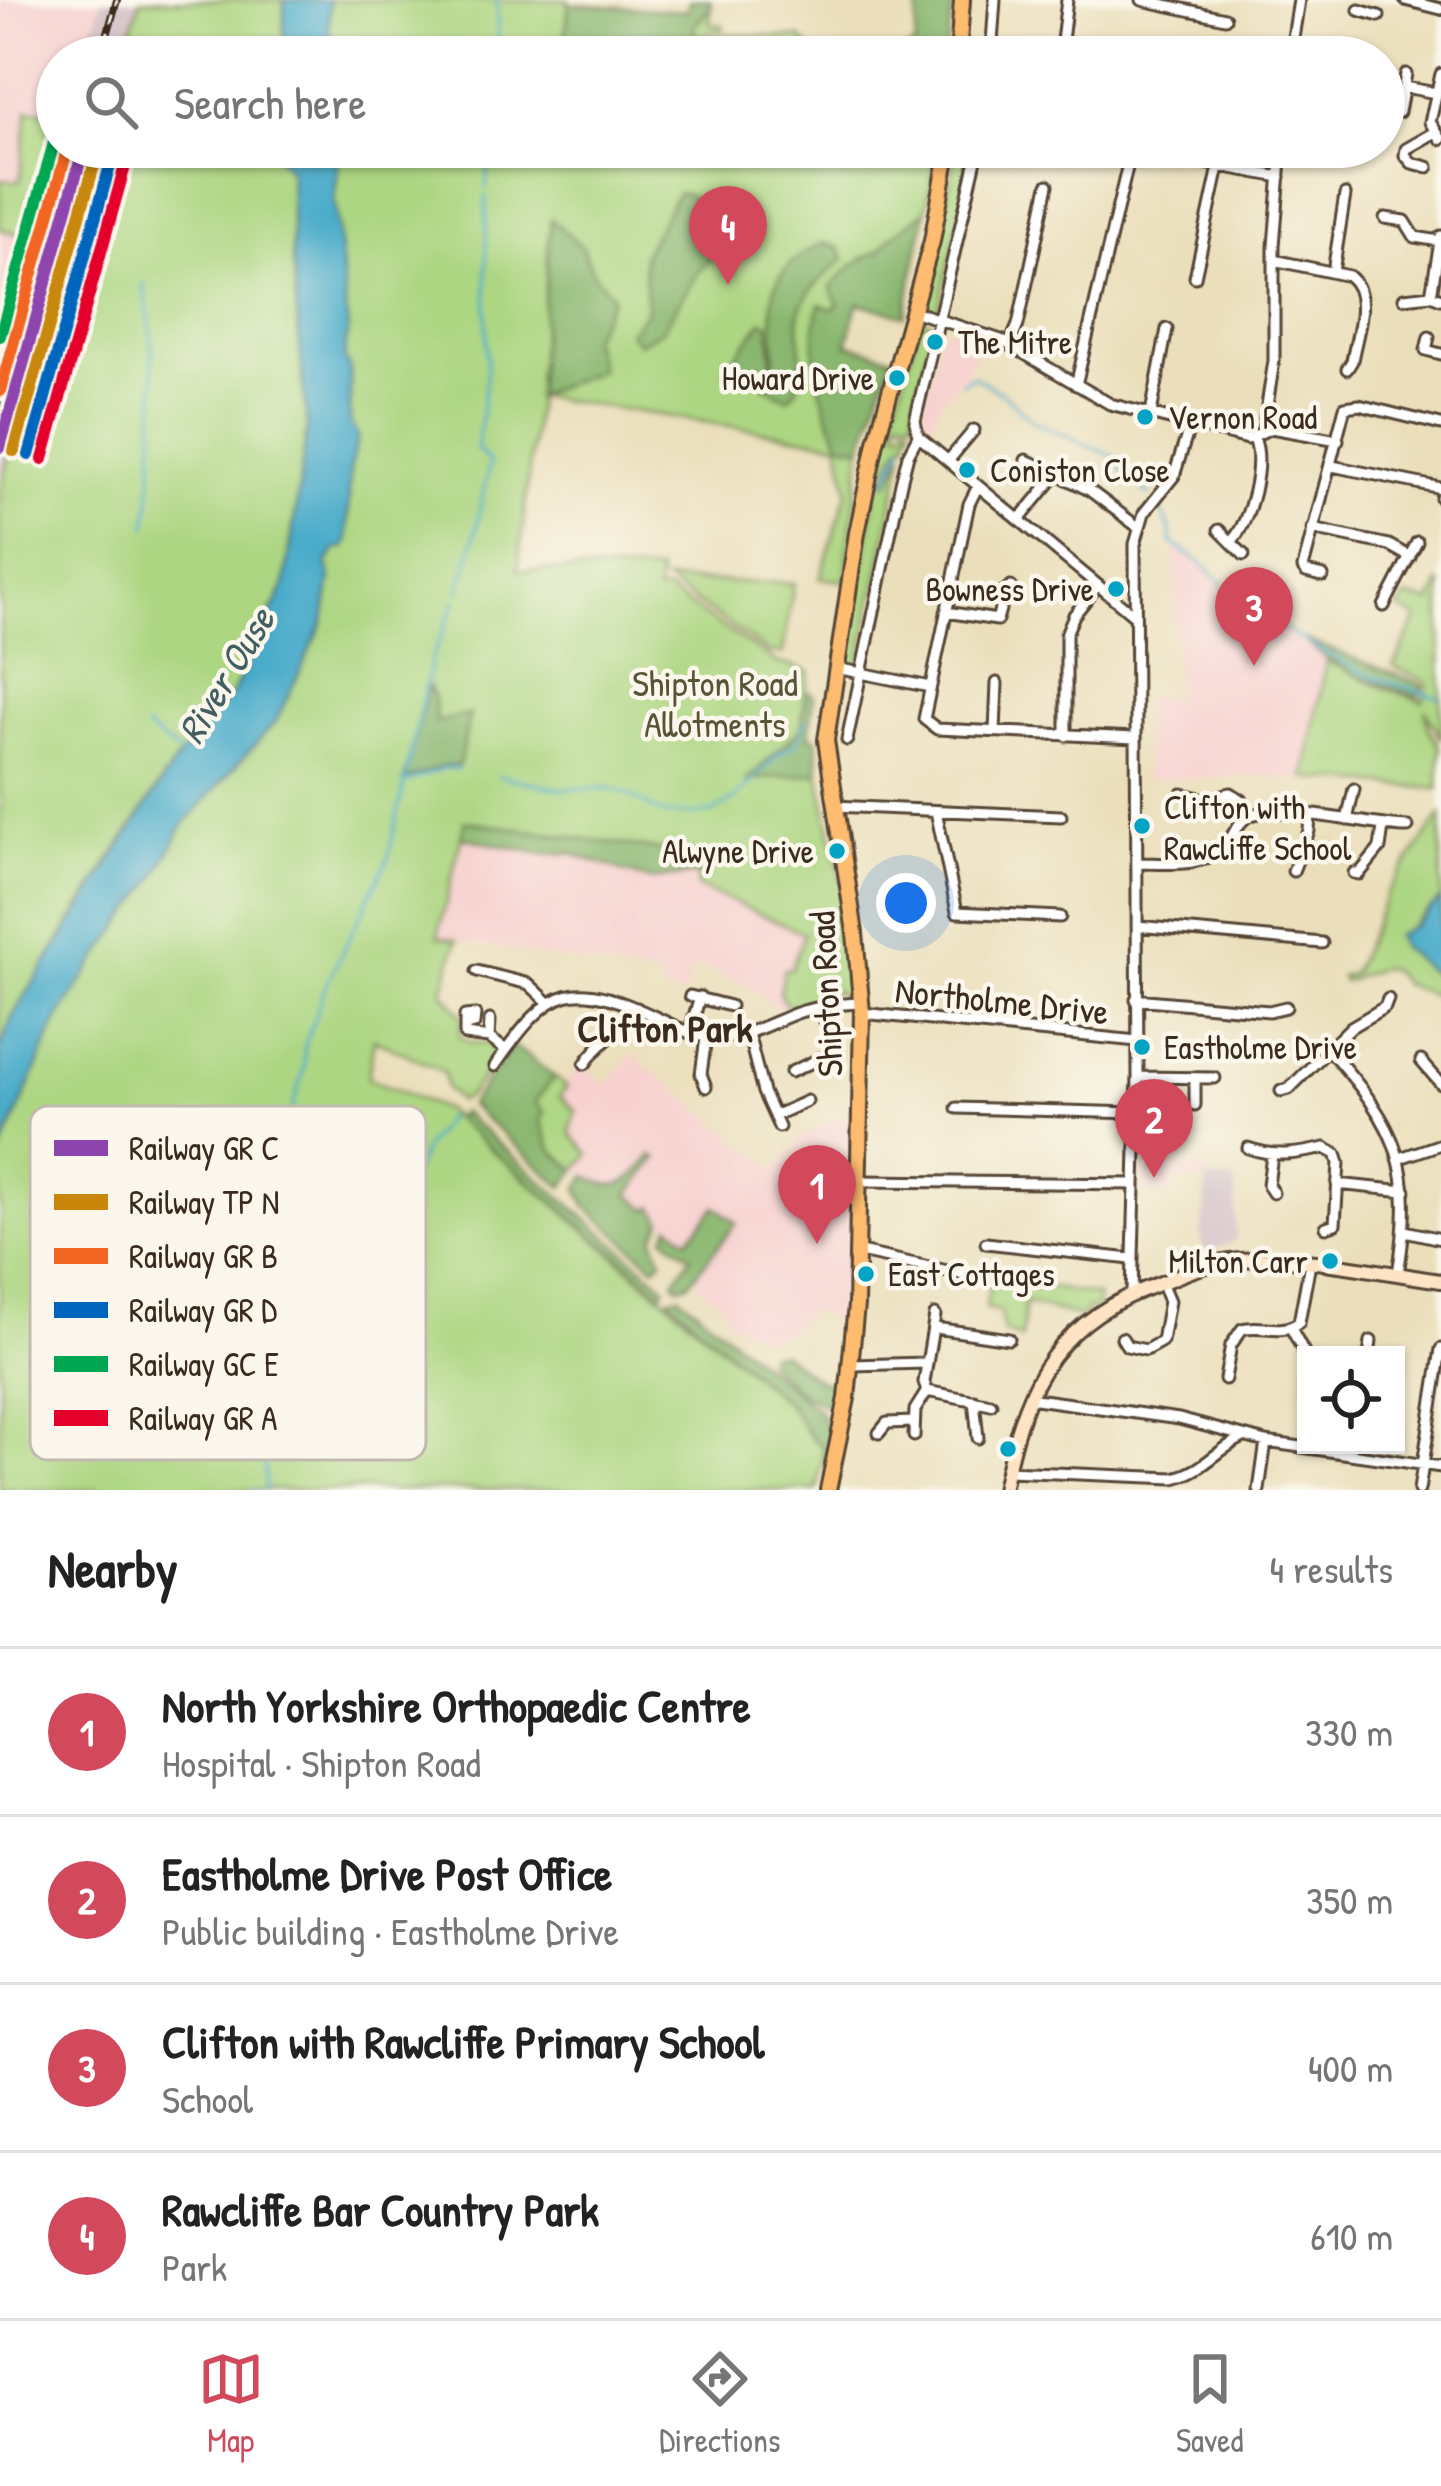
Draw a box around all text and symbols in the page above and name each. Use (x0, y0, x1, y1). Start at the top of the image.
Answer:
search box (36, 36, 1405, 168)
icon: search (78, 69, 144, 135)
text: Search here (174, 72, 366, 133)
pin: 4 (689, 186, 767, 285)
place label: The Mitre (958, 320, 1072, 364)
marker: The Mitre (924, 331, 946, 353)
place label: Howard Drive (722, 356, 874, 400)
marker: Howard Drive (886, 367, 908, 389)
place label: Vernon Road (1168, 395, 1317, 439)
marker: Vernon Road (1134, 406, 1156, 428)
place label: Coniston Close (990, 448, 1170, 492)
marker: Coniston Close (956, 459, 978, 481)
place label: Bowness Drive (926, 567, 1094, 611)
pin: 3 (1215, 567, 1293, 666)
marker: Bowness Drive (1105, 578, 1127, 600)
water label: River Ouse (164, 596, 287, 753)
park label: Shipton Road Allotments (632, 658, 798, 748)
place label: Clifton with Rawcliffe School (1164, 785, 1352, 870)
marker: Clifton with Rawcliffe School (1131, 815, 1153, 837)
place label: Alwyne Drive (662, 829, 814, 874)
marker: Alwyne Drive (826, 840, 848, 862)
your location (876, 873, 936, 933)
street label: Shipton Road (796, 910, 854, 1078)
street label: Northolme Drive (893, 964, 1111, 1036)
district label: Clifton Park (577, 1001, 754, 1054)
place label: Eastholme Drive (1164, 1025, 1357, 1069)
marker: Eastholme Drive (1131, 1036, 1153, 1058)
pin: 2 (1115, 1079, 1193, 1178)
legend (30, 1106, 426, 1460)
text: Railway GR C (129, 1126, 279, 1171)
pin: 1 (778, 1145, 856, 1244)
text: Railway TP N (129, 1180, 279, 1225)
text: Railway GR B (129, 1234, 278, 1279)
place label: Milton Carr (1169, 1239, 1308, 1283)
marker: Milton Carr (1319, 1250, 1341, 1272)
place label: East Cottages (888, 1252, 1055, 1297)
marker: East Cottages (855, 1263, 877, 1285)
text: Railway GR D (129, 1288, 277, 1333)
text: Railway GC E (129, 1342, 279, 1387)
map controls (1297, 1346, 1405, 1454)
button: locate (1297, 1346, 1405, 1454)
text: Railway GR A (129, 1396, 277, 1441)
unlabelled marker (997, 1438, 1019, 1460)
text: Nearby (48, 1534, 178, 1603)
text: 4 results (1269, 1542, 1393, 1595)
text: North Yorkshire Orthopaedic Centre (162, 1675, 751, 1736)
text: 1 (80, 1705, 94, 1758)
text: 330 m (1305, 1705, 1393, 1758)
text: Hospital · Shipton Road (162, 1736, 481, 1789)
text: Eastholme Drive Post Office (162, 1843, 612, 1904)
text: 2 (78, 1873, 96, 1926)
text: 350 m (1306, 1873, 1393, 1926)
text: Public building · Eastholme Drive (162, 1904, 619, 1957)
text: Clifton with Rawcliffe Primary School (162, 2011, 764, 2072)
text: 3 (78, 2041, 96, 2094)
text: 400 m (1308, 2041, 1393, 2094)
text: School (162, 2072, 253, 2125)
text: Rawcliffe Bar Country Park (162, 2179, 599, 2240)
text: 4 (80, 2209, 94, 2262)
text: 610 m (1310, 2209, 1393, 2262)
text: Park (162, 2240, 227, 2293)
tab: Map (198, 2346, 264, 2462)
tab: Directions (659, 2346, 781, 2462)
tab: Saved (1176, 2346, 1243, 2462)

